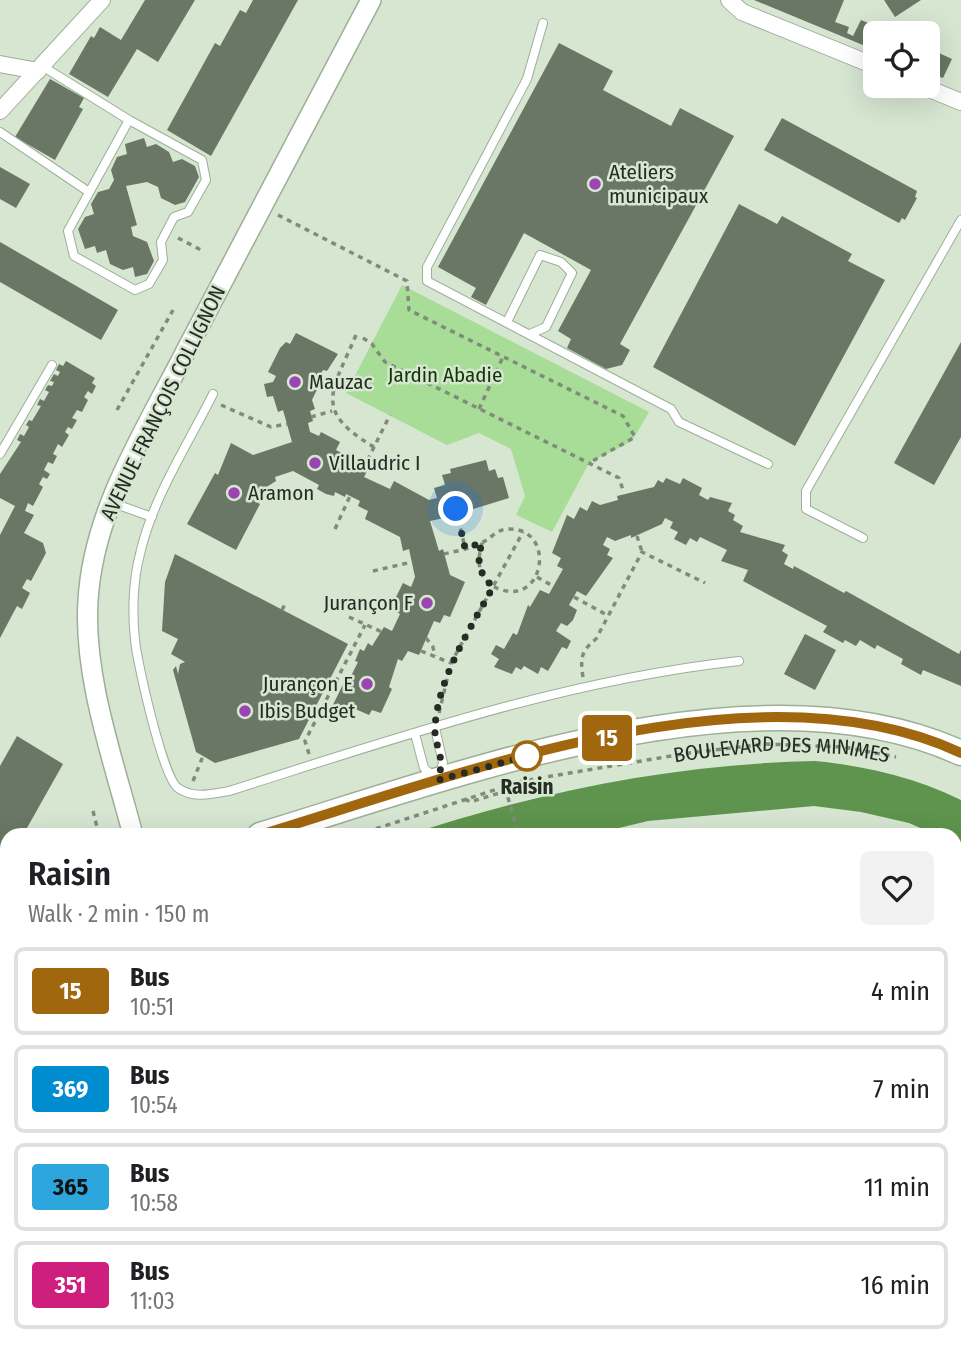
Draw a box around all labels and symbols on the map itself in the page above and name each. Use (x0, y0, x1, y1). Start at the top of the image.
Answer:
place label: Ateliers municipaux (609, 159, 709, 209)
marker: Ateliers municipaux (587, 176, 603, 192)
street label: AVENUE FRANÇOIS COLLIGNON (95, 281, 231, 525)
park label: Jardin Abadie (388, 362, 502, 388)
place label: Mauzac (309, 369, 373, 395)
marker: Mauzac (287, 374, 303, 390)
place label: Villaudric I (329, 450, 421, 476)
marker: Villaudric I (307, 455, 323, 471)
place label: Aramon (248, 480, 314, 506)
marker: Aramon (226, 485, 242, 501)
your location (438, 491, 473, 526)
place label: Jurançon F (323, 590, 413, 616)
marker: Jurançon F (419, 595, 435, 611)
place label: Jurançon E (263, 671, 353, 697)
marker: Jurançon E (359, 676, 375, 692)
place label: Ibis Budget (259, 698, 356, 724)
marker: Ibis Budget (237, 703, 253, 719)
line badge: 15 (576, 715, 638, 761)
street label: BOULEVARD DES MINIMES (672, 731, 892, 768)
marker: Raisin (512, 741, 542, 771)
place label: Raisin (500, 774, 554, 800)

